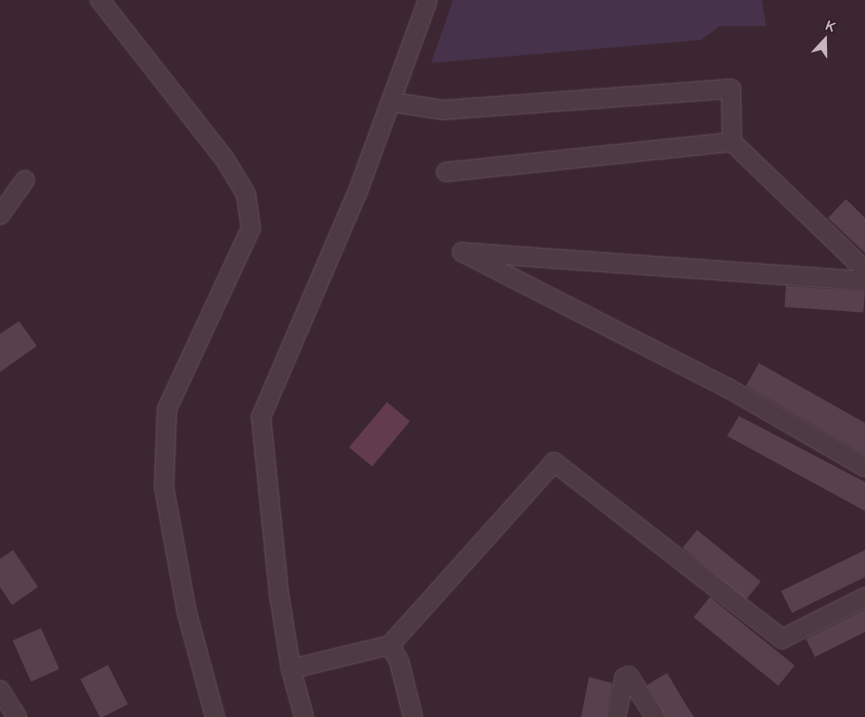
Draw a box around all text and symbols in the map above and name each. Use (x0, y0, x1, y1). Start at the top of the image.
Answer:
north arrow (800, 15, 850, 65)
text: K (823, 16, 838, 36)

